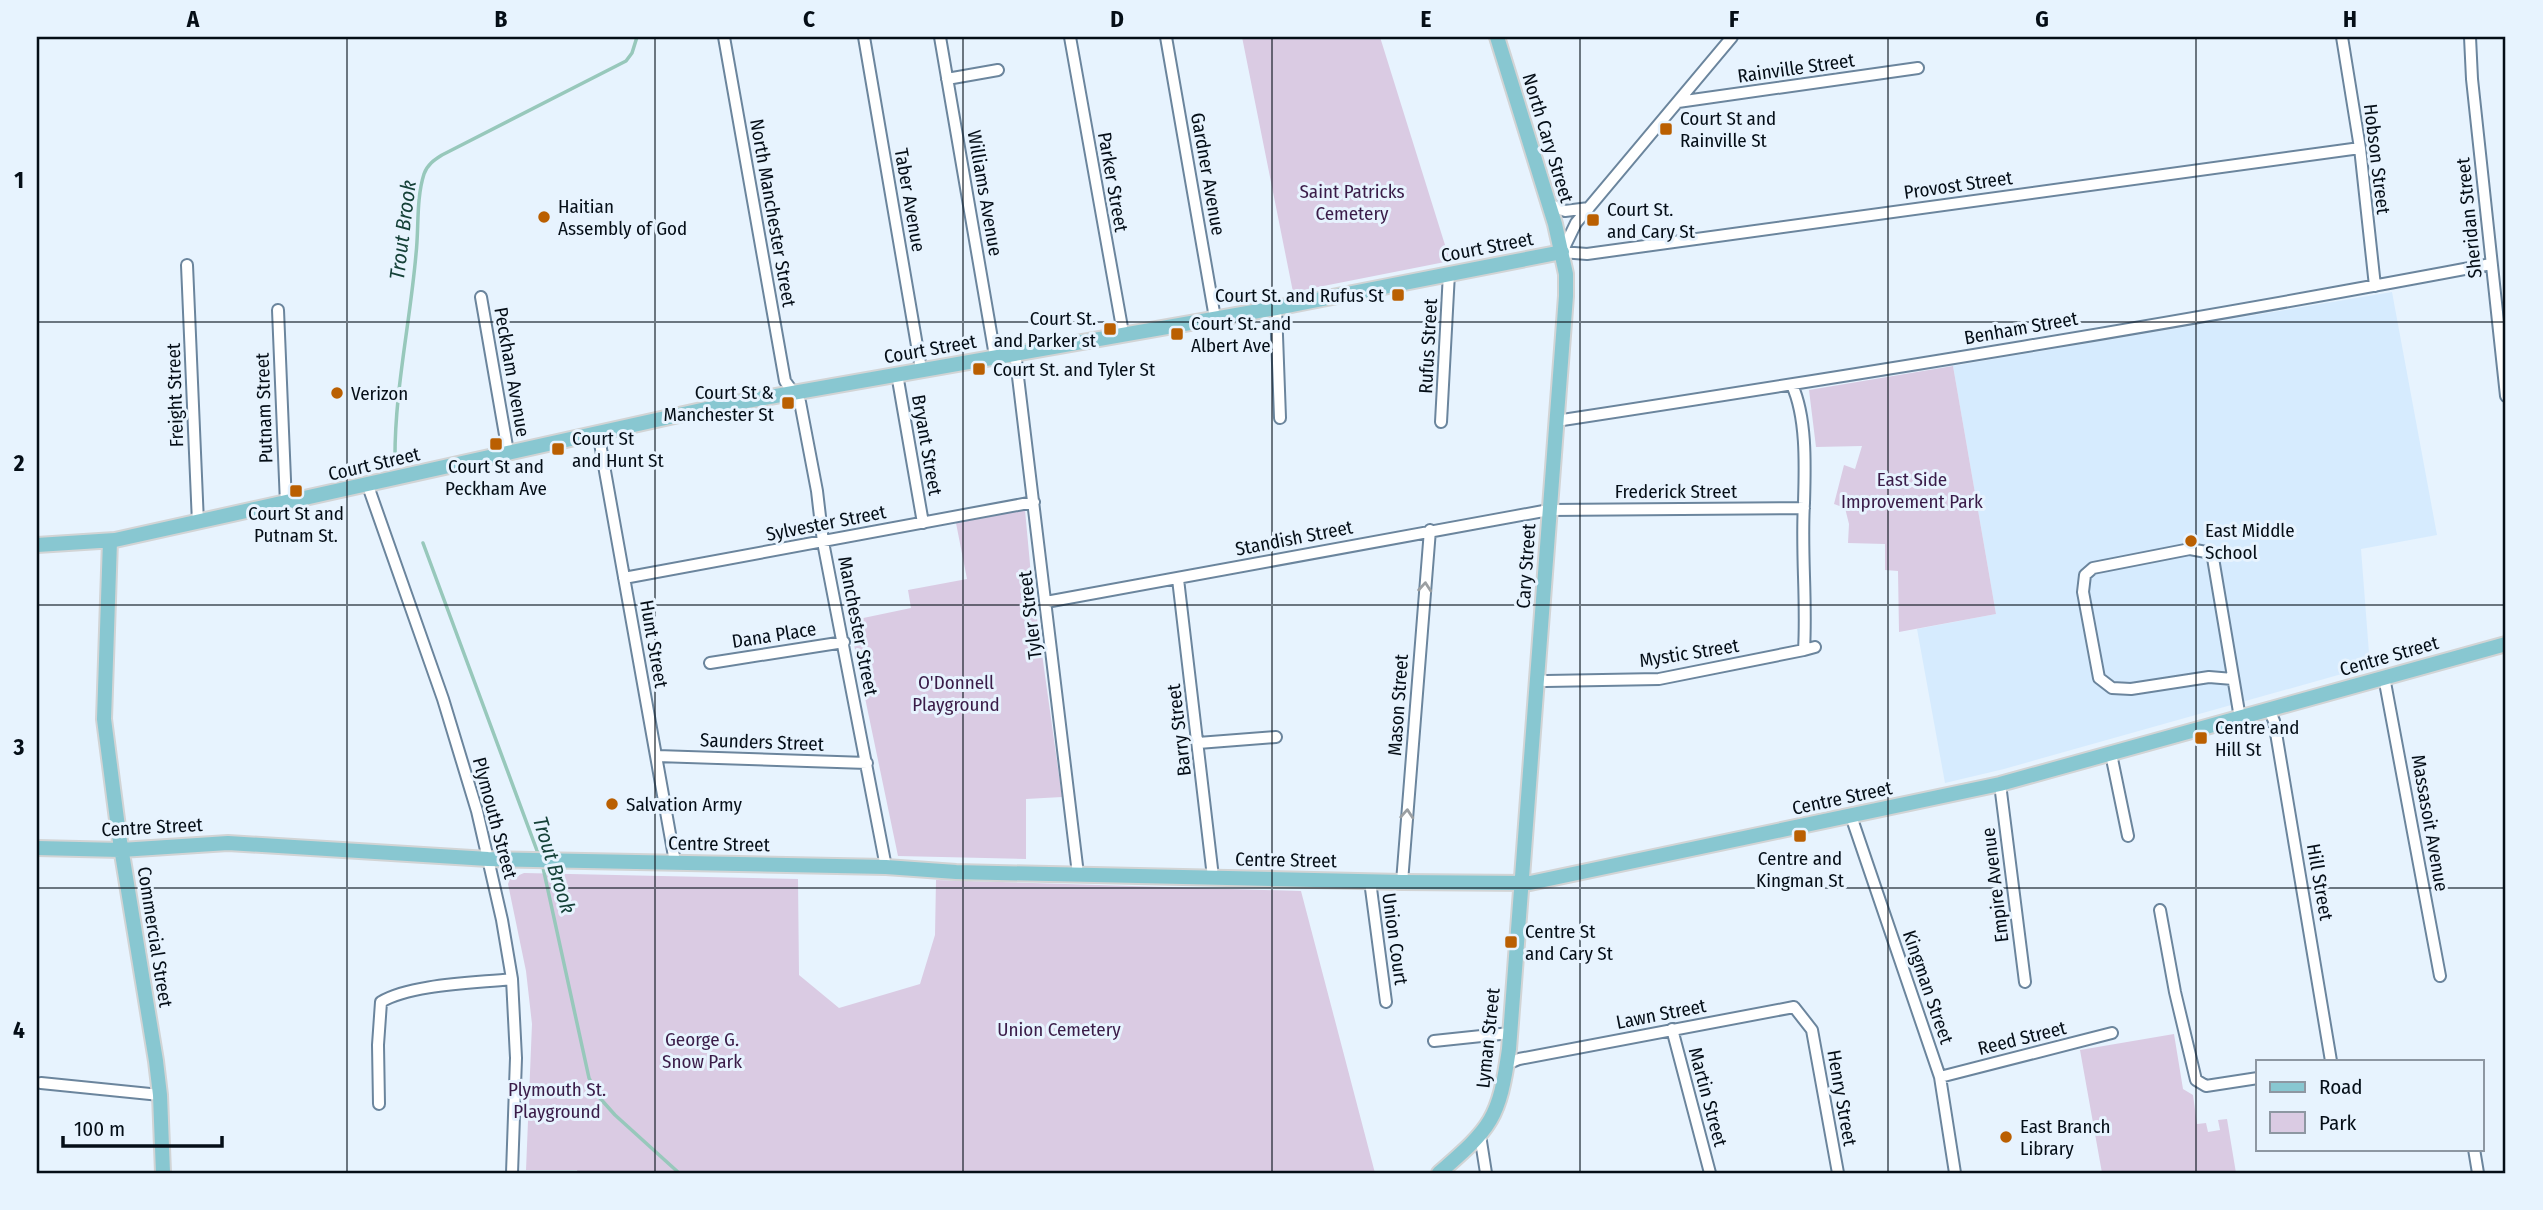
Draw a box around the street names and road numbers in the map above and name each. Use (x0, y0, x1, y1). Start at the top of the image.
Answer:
street label: Rainville Street (1736, 48, 1857, 88)
street label: North Cary Street (1517, 71, 1579, 206)
street label: Hobson Street (2359, 103, 2395, 216)
street label: Gardner Avenue (1186, 111, 1230, 237)
street label: North Manchester Street (745, 117, 801, 310)
street label: Williams Avenue (963, 128, 1007, 258)
street label: Parker Street (1093, 130, 1133, 234)
street label: Taber Avenue (890, 146, 930, 254)
street label: Sheridan Street (2451, 156, 2487, 279)
street label: Provost Street (1902, 166, 2015, 204)
street label: Court Street (1439, 227, 1536, 267)
street label: Rufus Street (1414, 297, 1442, 394)
street label: Peckham Avenue (489, 305, 535, 439)
street label: Benham Street (1962, 307, 2080, 349)
street label: Court Street (882, 329, 979, 368)
street label: Freight Street (162, 342, 188, 448)
street label: Putnam Street (251, 351, 277, 464)
street label: Bryant Street (907, 393, 947, 498)
street label: Court Street (326, 442, 423, 486)
street label: Frederick Street (1615, 480, 1738, 503)
street label: Sylvester Street (764, 500, 889, 546)
street label: Standish Street (1233, 515, 1355, 561)
street label: Cary Street (1512, 522, 1540, 609)
street label: Manchester Street (833, 554, 883, 698)
street label: Tyler Street (1013, 569, 1047, 660)
street label: Hunt Street (635, 598, 673, 691)
street label: Dana Place (730, 617, 818, 653)
street label: Centre Street (2337, 631, 2442, 681)
street label: Mystic Street (1638, 634, 1741, 672)
street label: Mason Street (1383, 653, 1413, 757)
street label: Barry Street (1162, 682, 1196, 777)
street label: Saunders Street (700, 728, 825, 756)
street label: Massasoit Avenue (2407, 753, 2453, 893)
street label: Plymouth Street (468, 755, 522, 882)
street label: Centre Street (1790, 776, 1895, 820)
street label: Centre Street (101, 813, 204, 841)
street label: Empire Avenue (1977, 826, 2013, 944)
street label: Centre Street (668, 832, 771, 856)
street label: Hill Street (2302, 842, 2338, 923)
street label: Centre Street (1235, 848, 1338, 872)
street label: Commercial Street (133, 865, 178, 1010)
street label: Union Court (1377, 892, 1413, 987)
street label: Kingman Street (1898, 927, 1958, 1048)
street label: Lyman Street (1471, 986, 1505, 1089)
street label: Lawn Street (1614, 994, 1709, 1034)
street label: Reed Street (1975, 1016, 2069, 1060)
street label: Martin Street (1684, 1045, 1732, 1150)
street label: Henry Street (1822, 1048, 1862, 1149)

